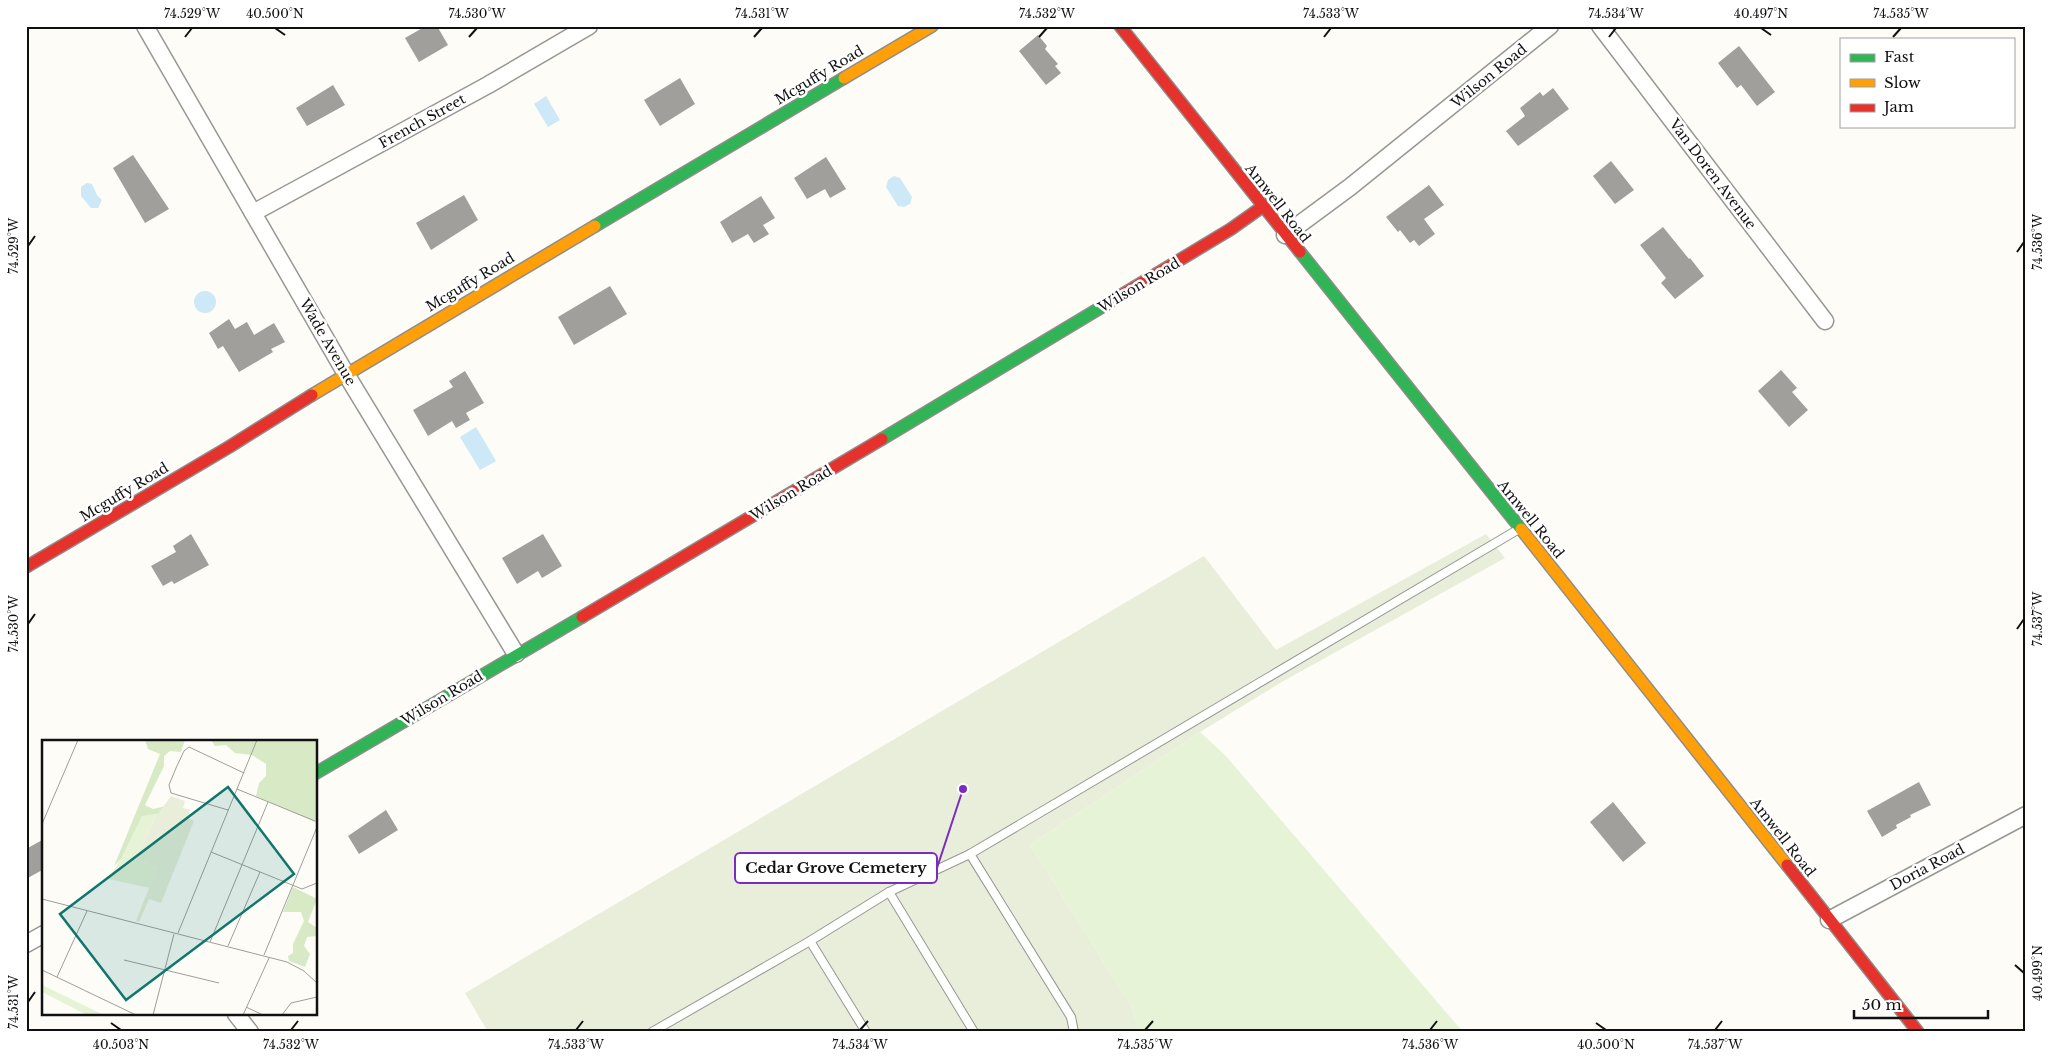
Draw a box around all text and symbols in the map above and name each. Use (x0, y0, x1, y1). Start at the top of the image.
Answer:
text: 74.529°W (164, 6, 221, 21)
text: 40.500°N (246, 6, 304, 21)
text: 74.530°W (448, 6, 506, 21)
text: 74.531°W (735, 6, 790, 21)
text: 74.532°W (1019, 6, 1076, 21)
text: 74.533°W (1303, 6, 1360, 21)
text: 74.534°W (1588, 6, 1645, 21)
text: 40.497°N (1734, 6, 1788, 21)
text: 74.535°W (1873, 6, 1930, 21)
legend (1840, 38, 2014, 128)
street label: Wilson Road (1447, 40, 1531, 113)
street label: Mcguffy Road (771, 41, 867, 109)
text: Fast (1884, 47, 1915, 66)
text: Slow (1884, 73, 1921, 92)
street label: French Street (375, 89, 469, 152)
text: Jam (1882, 97, 1914, 116)
street label: Van Doren Avenue (1665, 114, 1760, 233)
street label: Amwell Road (1241, 159, 1315, 247)
text: 74.536°W (2030, 213, 2045, 270)
text: 74.529°W (6, 217, 21, 274)
street label: Mcguffy Road (422, 248, 518, 316)
street label: Wilson Road (1094, 253, 1184, 317)
street label: Wade Avenue (295, 295, 360, 389)
street label: Mcguffy Road (76, 458, 172, 526)
street label: Wilson Road (746, 461, 836, 525)
street label: Amwell Road (1493, 475, 1568, 562)
text: 74.537°W (2030, 591, 2045, 646)
text: 74.530°W (6, 595, 21, 653)
street label: Wilson Road (397, 666, 487, 730)
inset map (42, 740, 318, 1016)
street label: Amwell Road (1746, 793, 1820, 881)
street label: Doria Road (1887, 840, 1968, 894)
callout: Cedar Grove Cemetery (735, 853, 937, 883)
text: Cedar Grove Cemetery (745, 858, 927, 877)
text: 40.499°N (2030, 945, 2045, 1001)
text: 74.531°W (6, 974, 21, 1029)
scale bar (1854, 988, 1988, 1020)
text: 50 m (1862, 995, 1902, 1014)
text: 40.503°N (93, 1037, 149, 1052)
text: 74.532°W (263, 1037, 320, 1052)
text: 74.533°W (548, 1037, 605, 1052)
text: 74.534°W (832, 1037, 889, 1052)
text: 74.535°W (1117, 1037, 1174, 1052)
text: 74.536°W (1402, 1037, 1459, 1052)
text: 40.500°N (1577, 1037, 1635, 1052)
text: 74.537°W (1688, 1037, 1743, 1052)

